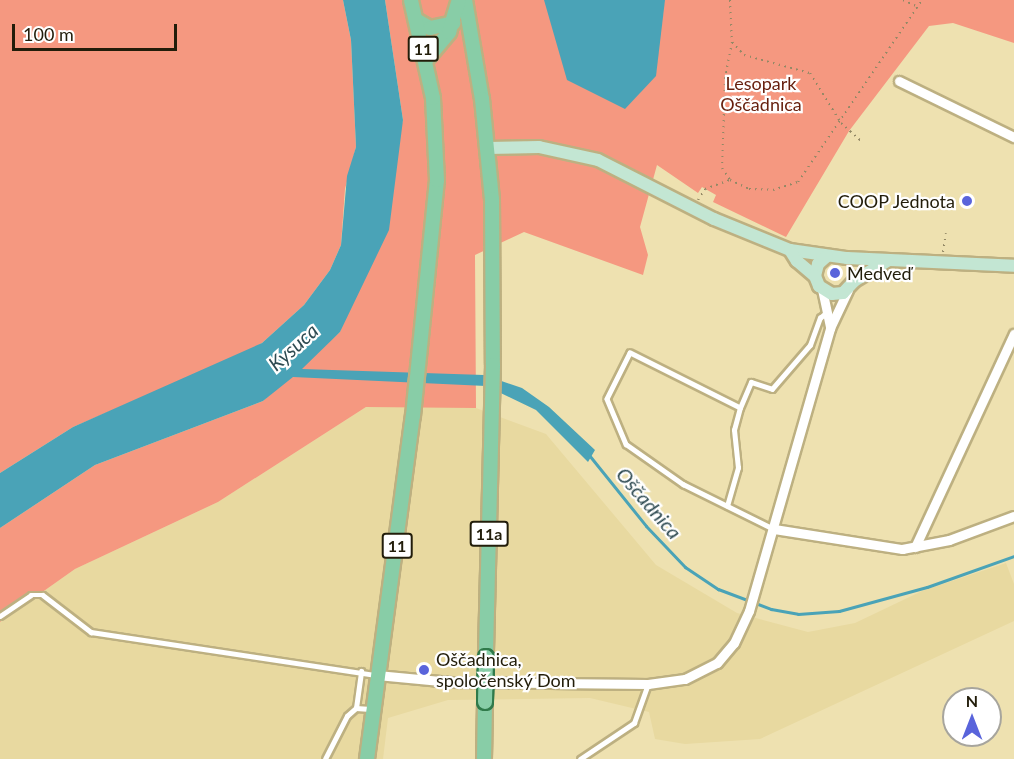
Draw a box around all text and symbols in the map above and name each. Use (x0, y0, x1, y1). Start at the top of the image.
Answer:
scale bar (15, 12, 180, 50)
text: 100 m (23, 23, 74, 45)
road number: 11 (406, 36, 440, 62)
park label: Lesopark Oščadnica (720, 73, 802, 116)
place label: COOP Jednota (837, 190, 955, 212)
marker: COOP Jednota (960, 194, 974, 208)
place label: Medveď (847, 262, 912, 284)
marker: Medveď (828, 266, 842, 280)
water label: Kysuca (263, 318, 323, 376)
water label: Oščadnica (611, 462, 687, 544)
road number: 11a (470, 521, 508, 547)
road number: 11 (380, 533, 414, 559)
place label: Oščadnica, spoločenský Dom (436, 649, 576, 692)
marker: Oščadnica, spoločenský Dom (417, 663, 431, 677)
north arrow (942, 687, 1002, 747)
text: N (966, 691, 978, 710)

